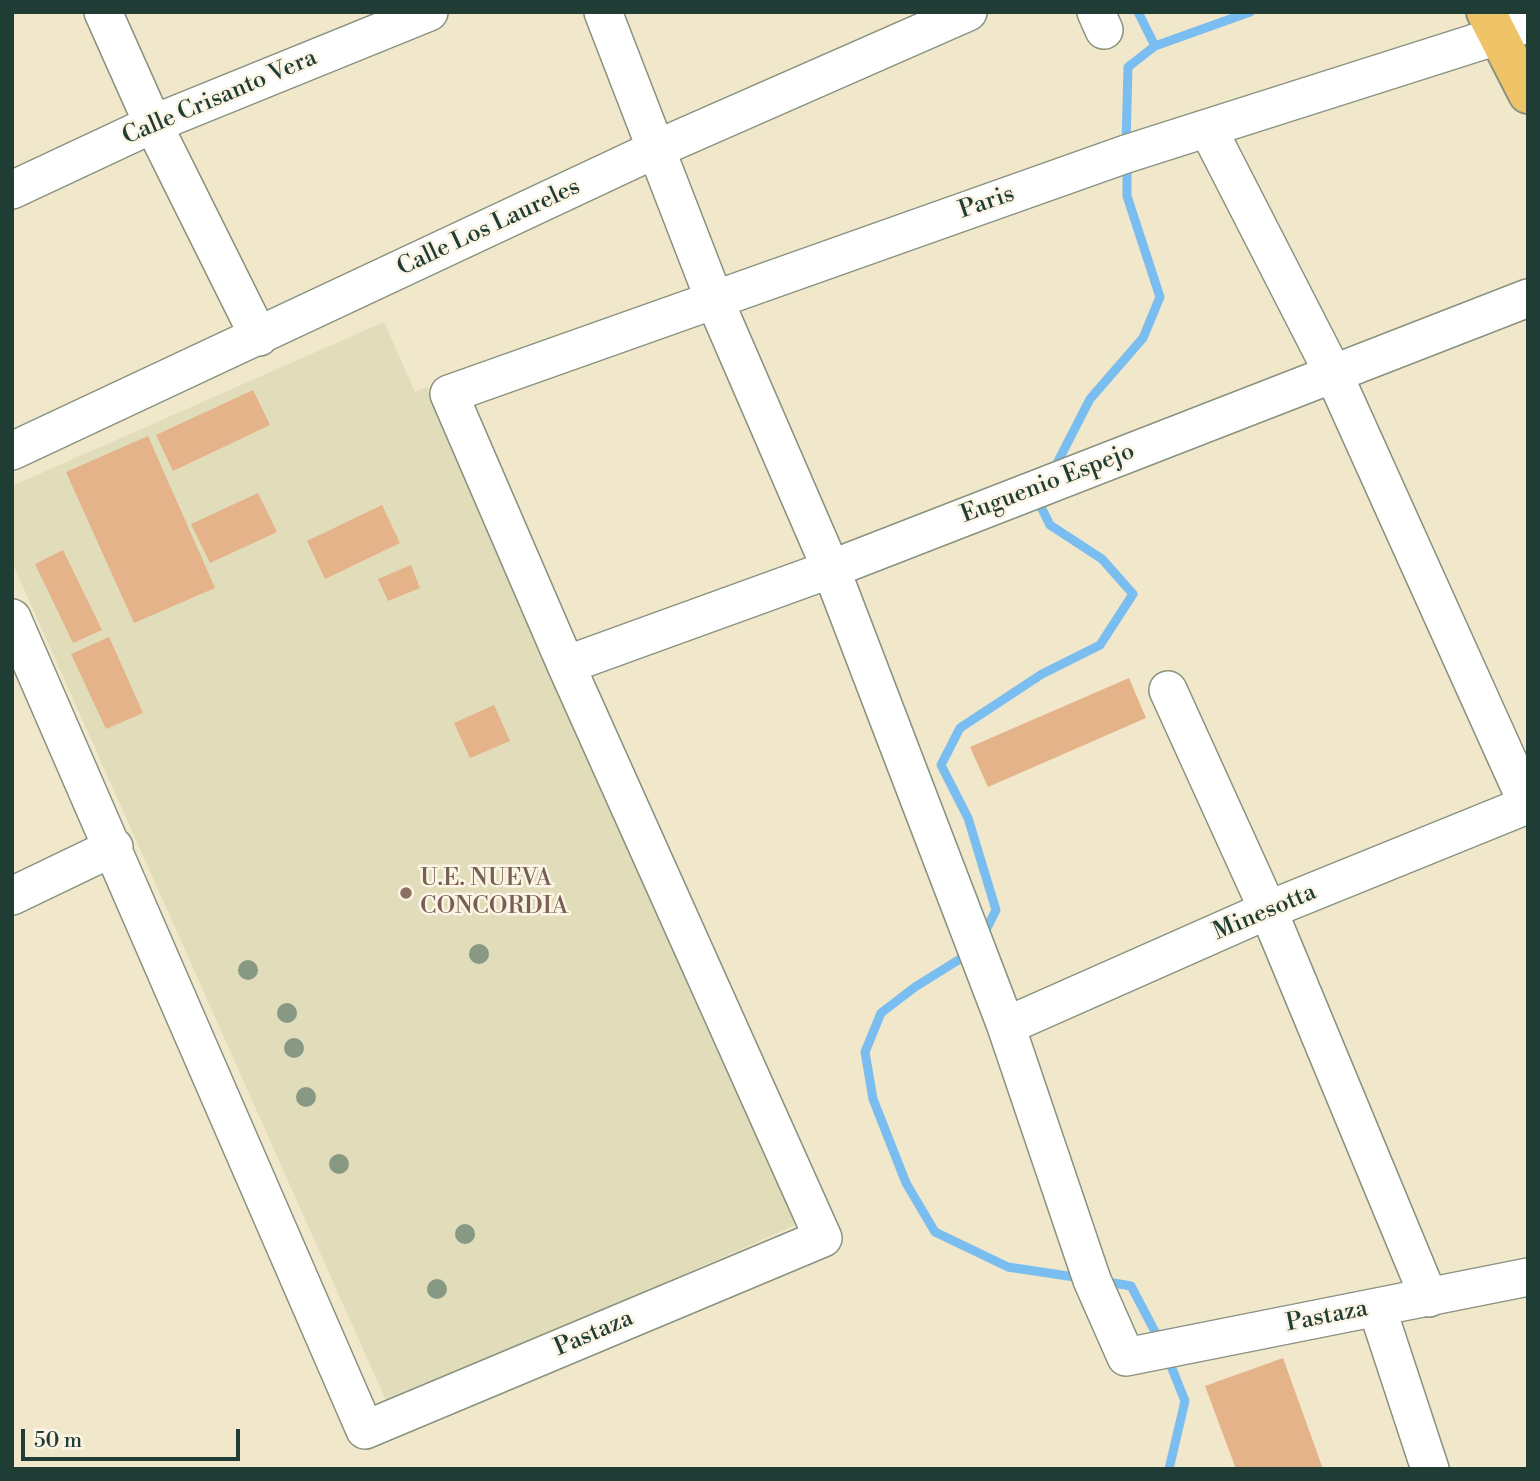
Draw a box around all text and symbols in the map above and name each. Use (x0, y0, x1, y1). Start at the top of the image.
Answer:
street label: Calle Crisanto Vera (118, 44, 322, 152)
street label: Calle Los Laureles (393, 173, 585, 283)
street label: Paris (956, 180, 1018, 226)
street label: Euguenio Espejo (957, 438, 1139, 530)
place label: U.E. NUEVA CONCORDIA (420, 865, 568, 921)
street label: Minesotta (1209, 878, 1321, 948)
marker: U.E. NUEVA CONCORDIA (398, 885, 414, 901)
street label: Pastaza (1284, 1295, 1370, 1339)
street label: Pastaza (550, 1305, 638, 1363)
scale bar (24, 1414, 243, 1458)
text: 50 m (34, 1428, 82, 1454)

